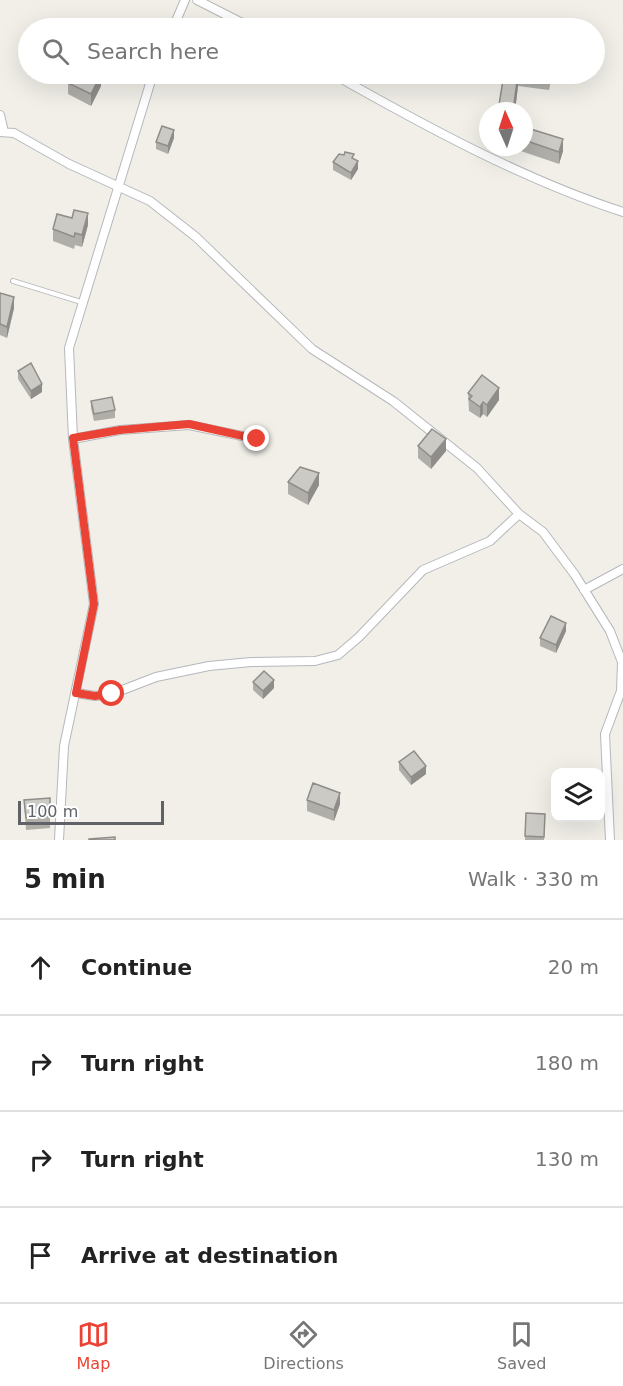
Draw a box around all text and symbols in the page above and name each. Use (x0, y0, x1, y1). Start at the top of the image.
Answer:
search box (18, 18, 605, 84)
icon: search (39, 35, 72, 68)
text: Search here (87, 39, 219, 64)
north arrow (479, 102, 533, 156)
route end (243, 425, 269, 451)
route start (98, 680, 124, 706)
map controls (551, 768, 605, 822)
button: layers (551, 768, 605, 822)
scale bar (18, 798, 164, 826)
text: 100 m (27, 802, 78, 821)
text: 5 min (24, 864, 106, 894)
text: Walk · 330 m (468, 867, 599, 891)
icon: ahead (24, 951, 57, 984)
text: Continue (81, 955, 192, 980)
text: 20 m (548, 955, 599, 979)
icon: right (24, 1047, 57, 1080)
text: Turn right (81, 1051, 204, 1076)
text: 180 m (535, 1051, 599, 1075)
icon: right (24, 1143, 57, 1176)
text: Turn right (81, 1147, 204, 1172)
text: 130 m (535, 1147, 599, 1171)
icon: arrive (24, 1239, 57, 1272)
text: Arrive at destination (81, 1243, 338, 1268)
tab: Map (77, 1318, 110, 1373)
tab: Directions (263, 1318, 344, 1373)
tab: Saved (497, 1318, 546, 1373)

